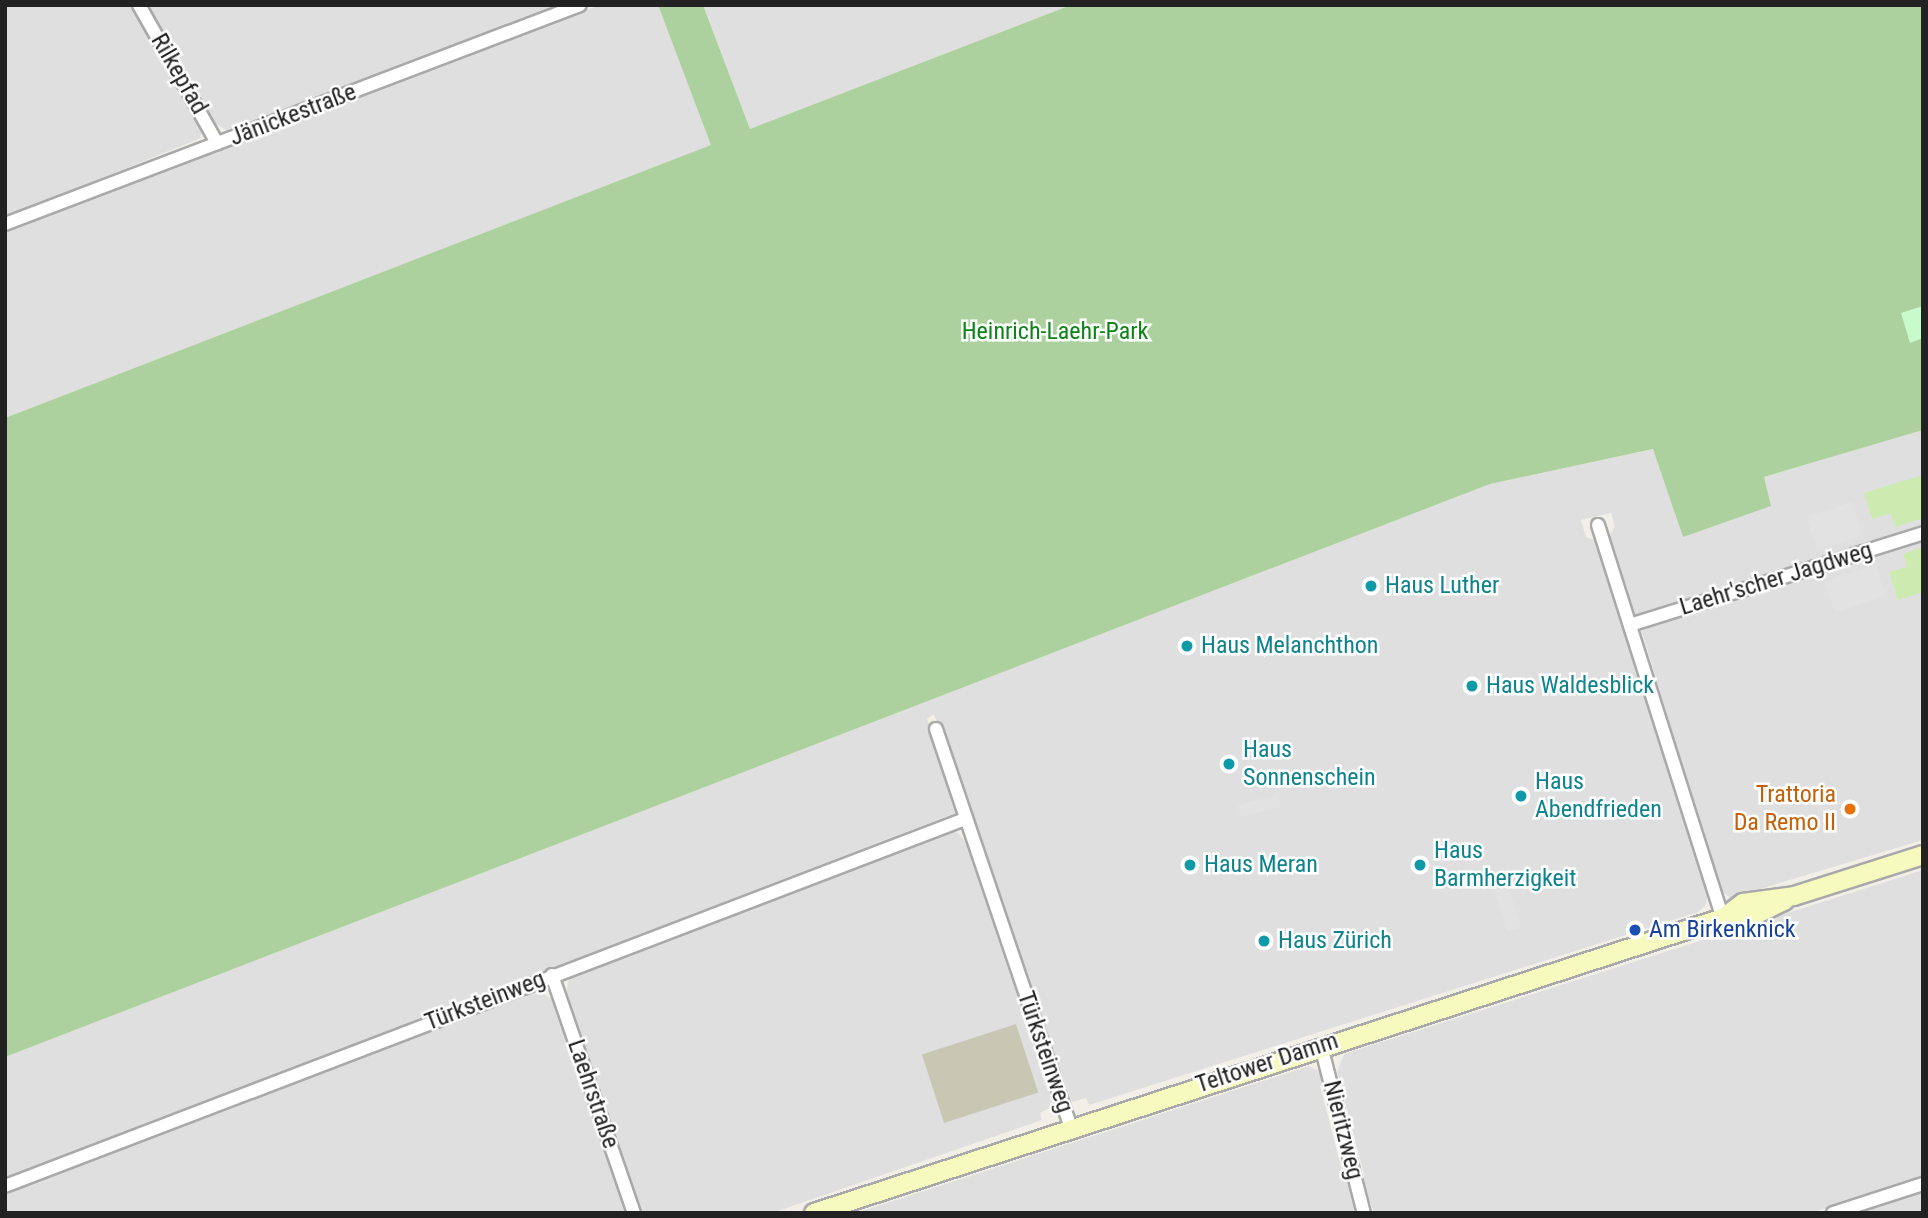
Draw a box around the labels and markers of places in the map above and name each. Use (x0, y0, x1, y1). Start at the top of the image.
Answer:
place label: Haus Luther (1385, 572, 1499, 600)
marker: Haus Luther (1363, 578, 1379, 594)
place label: Haus Melanchthon (1201, 632, 1378, 660)
marker: Haus Melanchthon (1179, 638, 1195, 654)
place label: Haus Waldesblick (1486, 672, 1654, 700)
marker: Haus Waldesblick (1464, 678, 1480, 694)
place label: Haus Sonnenschein (1243, 736, 1376, 792)
marker: Haus Sonnenschein (1221, 756, 1237, 772)
place label: Haus Abendfrieden (1535, 768, 1662, 824)
place label: Trattoria Da Remo II (1734, 781, 1836, 837)
marker: Haus Abendfrieden (1513, 788, 1529, 804)
marker: Trattoria Da Remo II (1842, 801, 1858, 817)
place label: Haus Barmherzigkeit (1434, 837, 1576, 893)
place label: Haus Meran (1204, 851, 1318, 879)
marker: Haus Meran (1182, 857, 1198, 873)
marker: Haus Barmherzigkeit (1412, 857, 1428, 873)
place label: Am Birkenknick (1649, 916, 1796, 944)
marker: Am Birkenknick (1627, 922, 1643, 938)
place label: Haus Zürich (1278, 927, 1392, 955)
marker: Haus Zürich (1256, 933, 1272, 949)

